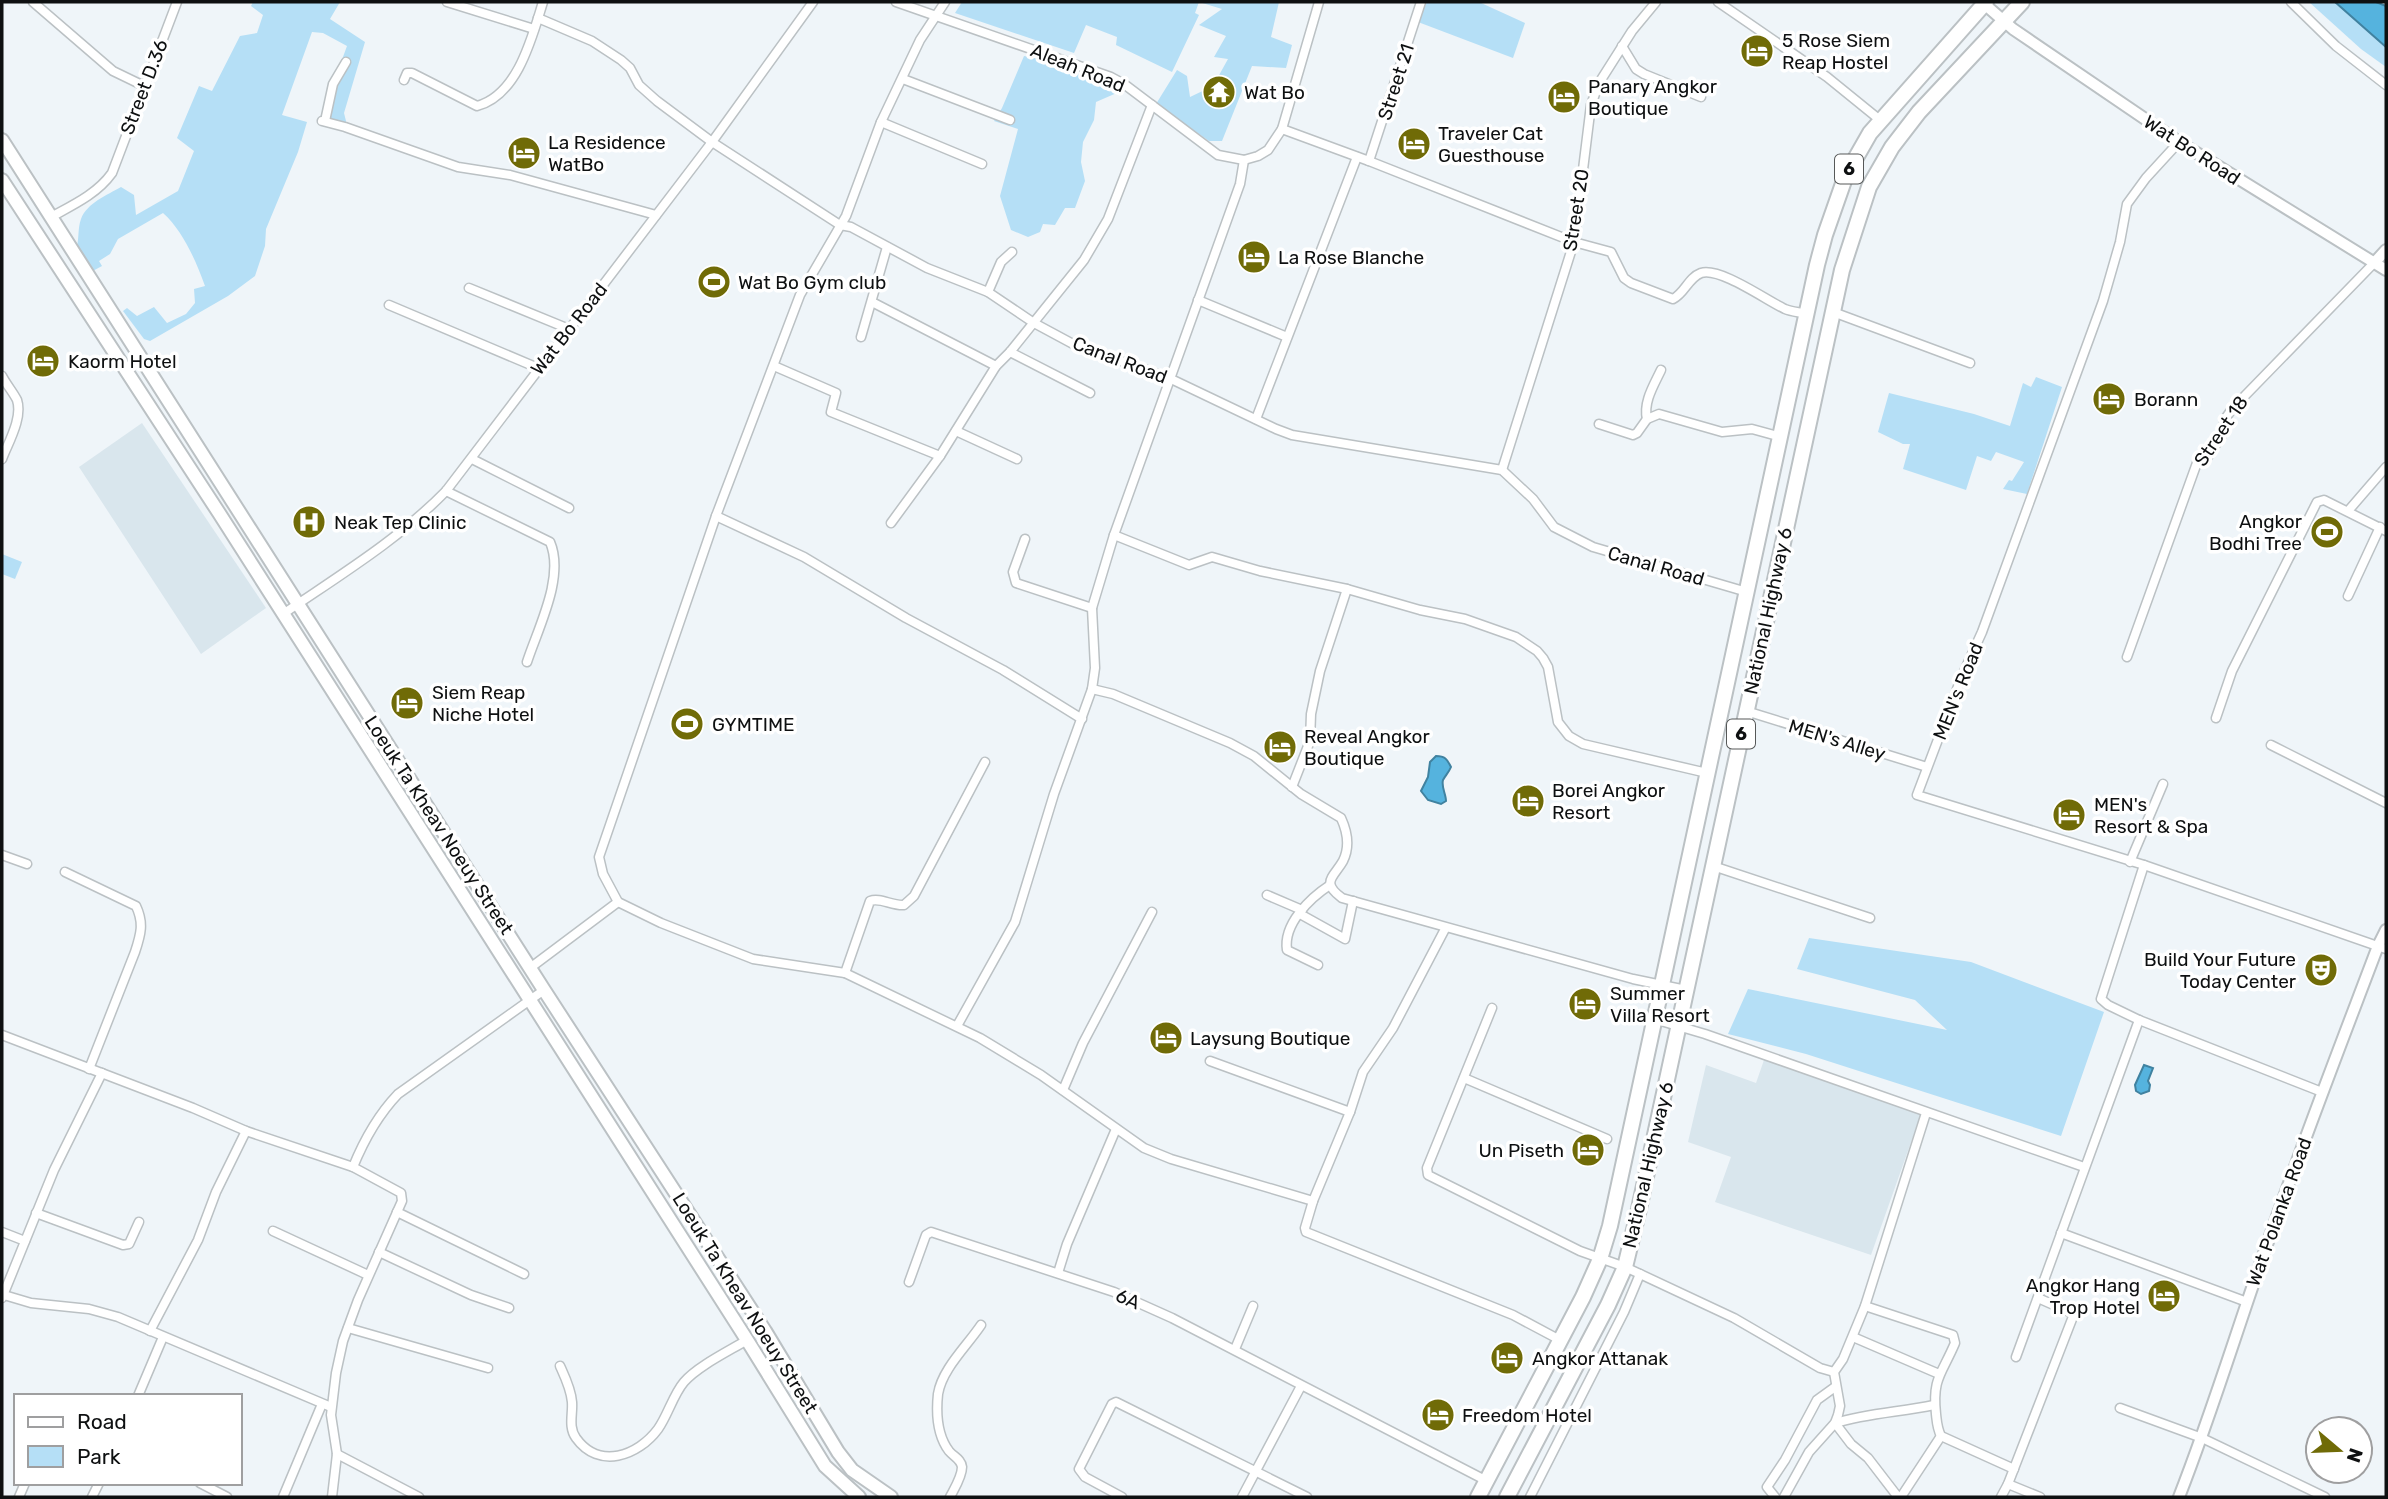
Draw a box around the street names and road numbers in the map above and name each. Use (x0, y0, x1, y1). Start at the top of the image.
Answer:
street label: Street D.36 (115, 36, 173, 138)
street label: Aleah Road (1027, 39, 1129, 97)
street label: Street 21 (1373, 41, 1419, 123)
street label: Wat Bo Road (2139, 110, 2245, 190)
road number: 6 (1835, 154, 1863, 184)
street label: Street 20 (1558, 167, 1594, 253)
street label: Wat Bo Road (526, 278, 612, 380)
street label: Canal Road (1069, 331, 1171, 389)
street label: Street 18 (2189, 391, 2253, 471)
street label: National Highway 6 (1739, 525, 1797, 697)
street label: Canal Road (1605, 541, 1707, 591)
street label: MEN's Road (1928, 639, 1988, 743)
street label: Loeuk Ta Kheav Noeuy Street (360, 711, 519, 939)
street label: MEN's Alley (1786, 714, 1888, 766)
road number: 6 (1727, 720, 1755, 748)
street label: National Highway 6 (1618, 1080, 1678, 1250)
street label: Wat Polanka Road (2241, 1134, 2317, 1290)
street label: Loeuk Ta Kheav Noeuy Street (667, 1188, 823, 1418)
street label: 6A (1112, 1284, 1144, 1314)

